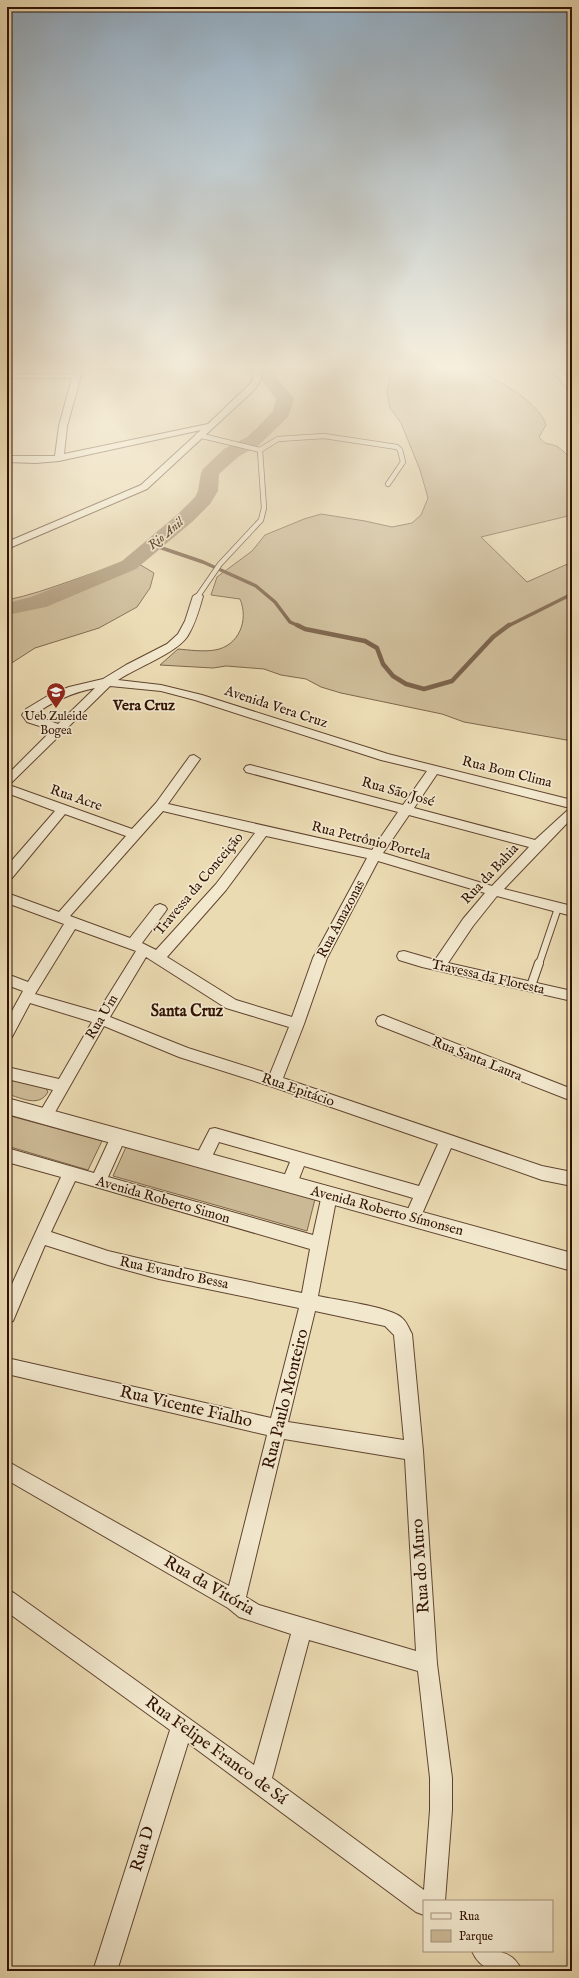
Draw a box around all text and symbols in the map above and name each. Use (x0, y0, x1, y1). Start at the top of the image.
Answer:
water label: Rio Anil (145, 513, 188, 554)
school or university icon: Ueb Zuleide Bogea (45, 681, 67, 709)
street label: Avenida Vera Cruz (221, 682, 330, 732)
district label: Vera Cruz (112, 696, 175, 715)
place label: Ueb Zuleide Bogea (25, 709, 88, 738)
street label: Rua Bom Clima (460, 752, 555, 792)
street label: Rua São José (359, 773, 437, 811)
street label: Rua Acre (48, 781, 105, 815)
street label: Rua Petrônio Portela (310, 818, 433, 865)
street label: Travessa da Conceição (151, 828, 248, 939)
street label: Rua da Bahia (457, 839, 523, 908)
street label: Rua Amazonas (313, 877, 369, 961)
street label: Travessa da Floresta (430, 955, 547, 999)
street label: Rua Um (82, 991, 122, 1043)
district label: Santa Cruz (151, 1002, 224, 1022)
street label: Rua Santa Laura (429, 1033, 526, 1086)
street label: Rua Epitácio (259, 1069, 337, 1111)
street label: Avenida Roberto Simon (93, 1172, 233, 1228)
street label: Avenida Roberto Símonsen (308, 1182, 466, 1240)
street label: Rua Evandro Bessa (118, 1253, 231, 1294)
street label: Rua Paulo Monteiro (258, 1327, 314, 1471)
street label: Rua Vicente Fialho (118, 1382, 254, 1432)
street label: Rua do Muro (407, 1518, 435, 1614)
street label: Rua da Vitória (160, 1552, 259, 1621)
street label: Rua Felipe Franco de Sá (141, 1692, 292, 1810)
street label: Rua D (126, 1824, 160, 1874)
legend (423, 1900, 553, 1952)
text: Rua (459, 1909, 480, 1924)
text: Parque (459, 1929, 494, 1945)

